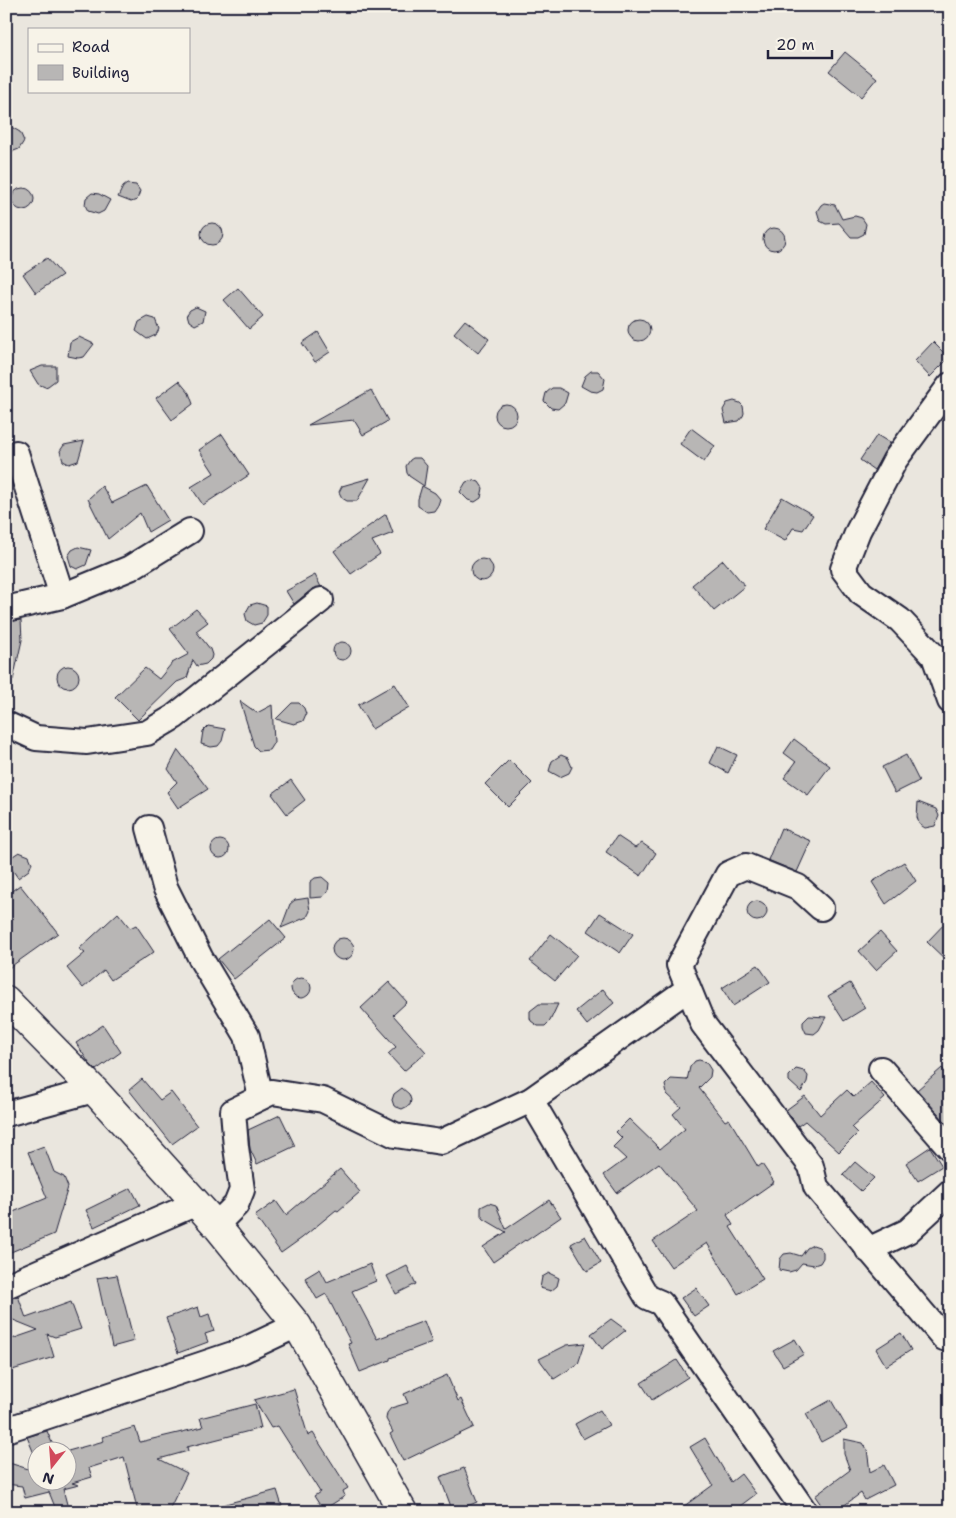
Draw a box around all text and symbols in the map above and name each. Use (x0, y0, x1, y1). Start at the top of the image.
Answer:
legend (28, 28, 190, 92)
scale bar (768, 28, 832, 60)
text: 20 m (776, 35, 815, 55)
text: Road (72, 37, 110, 57)
text: Building (72, 63, 129, 83)
north arrow (28, 1440, 78, 1490)
text: N (40, 1468, 56, 1489)

